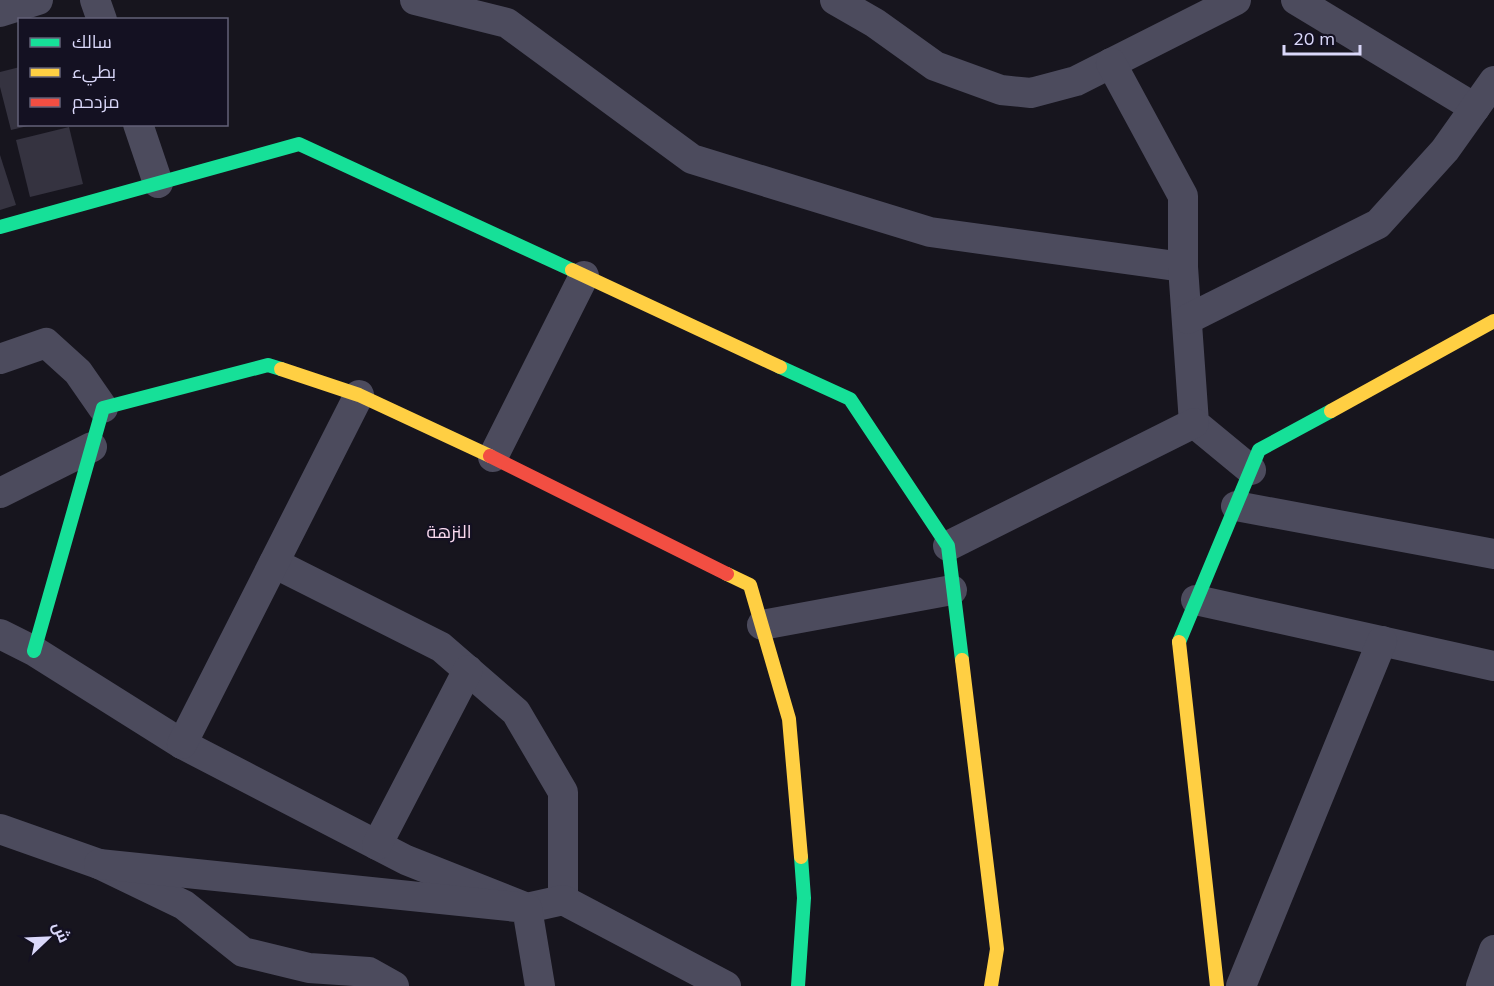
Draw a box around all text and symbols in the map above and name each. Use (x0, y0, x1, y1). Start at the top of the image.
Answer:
legend (18, 18, 228, 126)
scale bar (1284, 18, 1360, 56)
text: 20 m (1293, 27, 1335, 50)
text: سالك (72, 30, 112, 53)
text: بطيء (72, 60, 116, 86)
text: مزدحم (72, 90, 120, 114)
district label: النزهة (426, 520, 472, 543)
north arrow (18, 908, 78, 968)
text: ش (49, 919, 75, 945)

